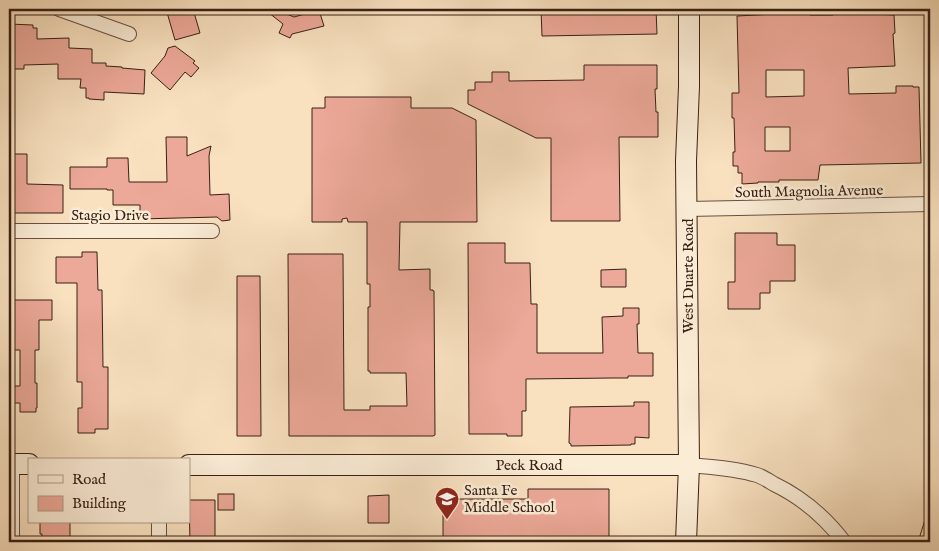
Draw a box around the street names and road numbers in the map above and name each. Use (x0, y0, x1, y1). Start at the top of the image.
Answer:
street label: South Magnolia Avenue (735, 181, 883, 202)
street label: Stagio Drive (71, 206, 149, 225)
street label: West Duarte Road (679, 217, 698, 334)
street label: Peck Road (495, 456, 563, 475)

